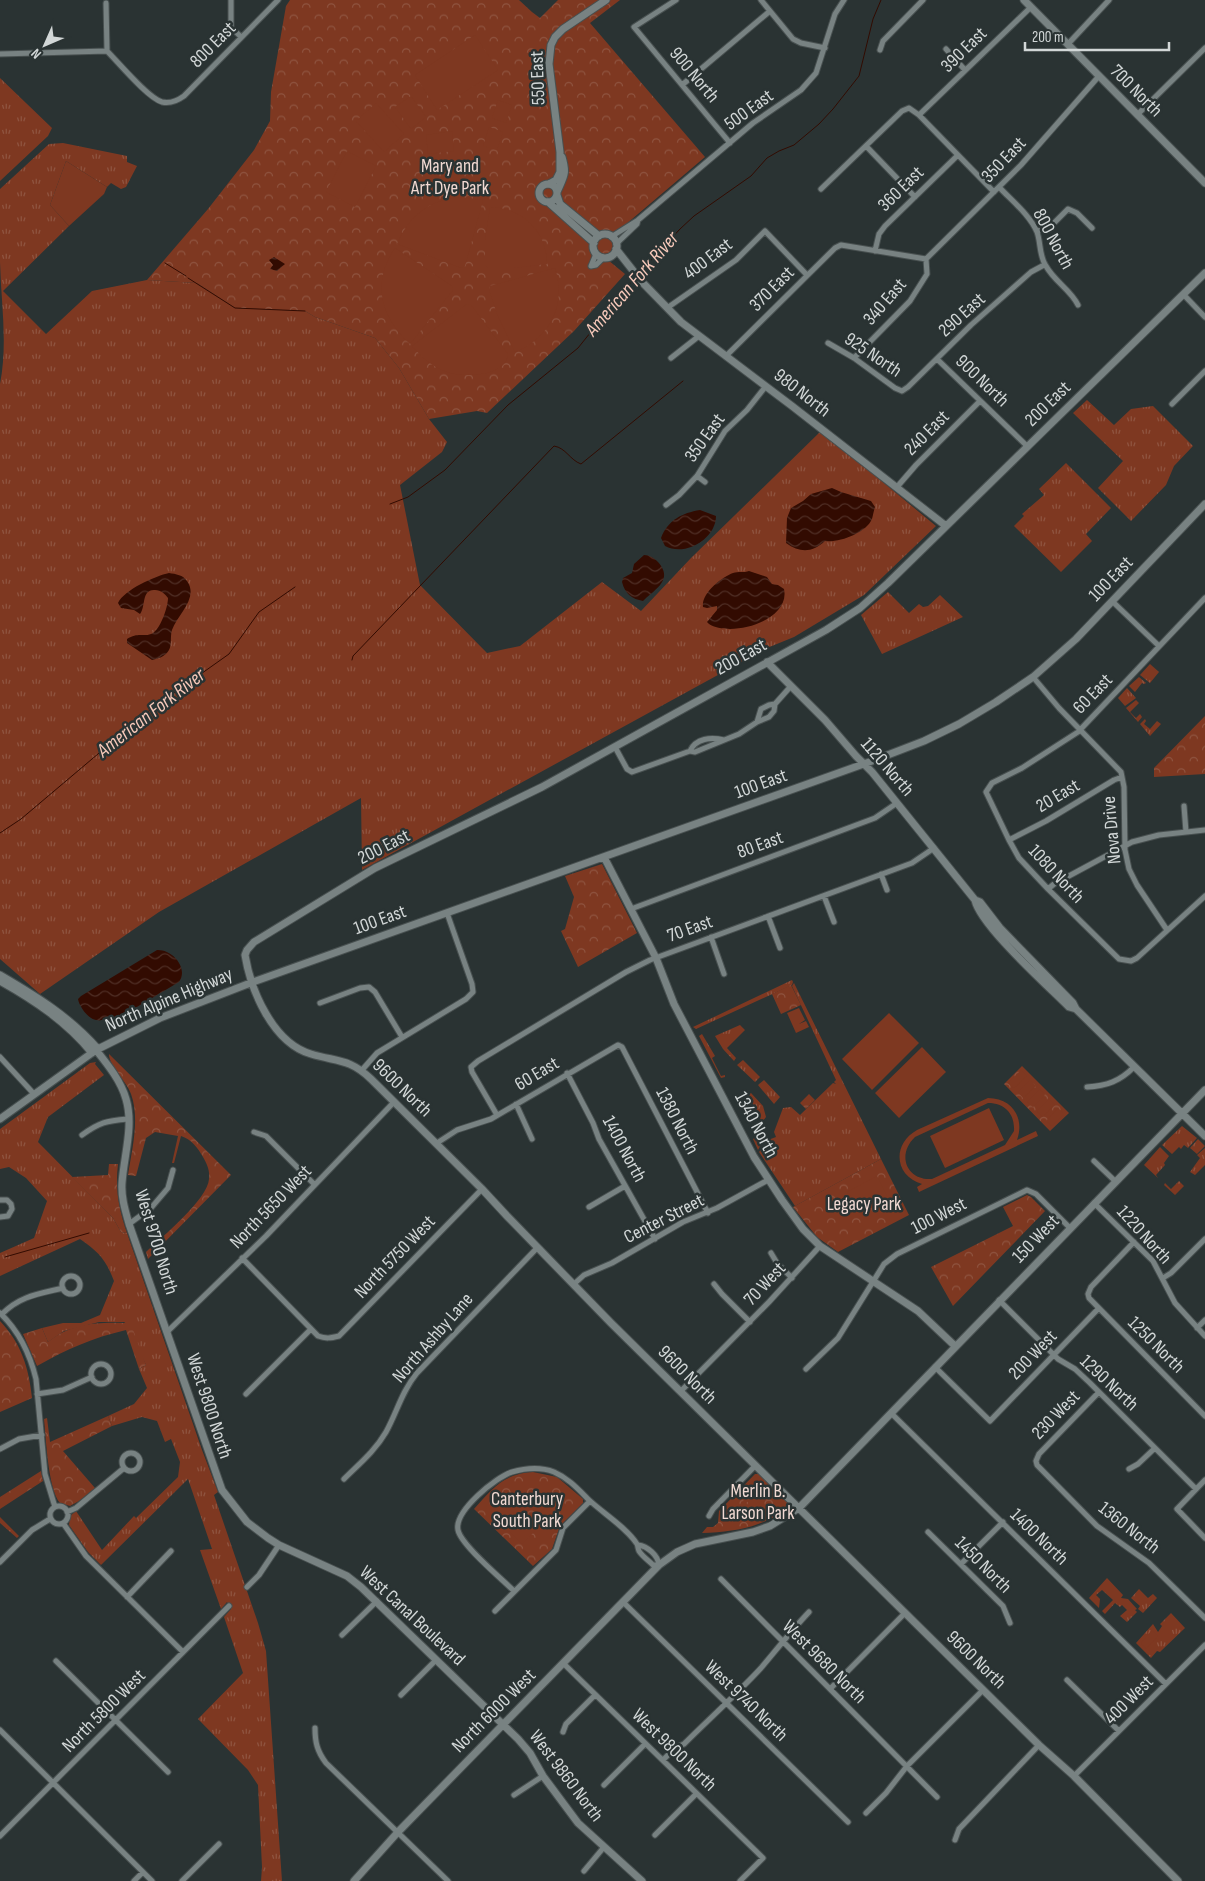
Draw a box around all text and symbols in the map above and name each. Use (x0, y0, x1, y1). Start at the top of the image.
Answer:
street label: 800 East (185, 17, 241, 73)
north arrow (20, 20, 70, 70)
scale bar (1025, 20, 1169, 52)
street label: 390 East (936, 22, 992, 78)
text: 200 m (1032, 28, 1064, 47)
street label: 900 North (664, 42, 724, 108)
text: N (28, 45, 45, 62)
street label: 550 East (526, 50, 550, 105)
street label: 700 North (1105, 60, 1167, 122)
street label: 500 East (720, 84, 778, 135)
street label: 350 East (977, 132, 1031, 188)
park label: Mary and Art Dye Park (410, 155, 490, 200)
street label: 360 East (873, 161, 929, 216)
street label: 800 North (1027, 205, 1079, 273)
water label: American Fork River (579, 226, 685, 342)
street label: 400 East (679, 233, 737, 285)
street label: 370 East (745, 261, 800, 316)
street label: 340 East (858, 274, 912, 330)
street label: 290 East (934, 288, 990, 342)
street label: 925 North (840, 328, 906, 382)
street label: 900 North (950, 350, 1014, 412)
street label: 980 North (769, 364, 835, 422)
street label: 200 East (1020, 376, 1076, 431)
street label: 240 East (900, 405, 955, 460)
street label: 350 East (680, 409, 730, 467)
street label: 100 East (1084, 551, 1138, 606)
street label: 200 East (711, 633, 771, 680)
water label: American Fork River (91, 662, 211, 763)
street label: 60 East (1068, 669, 1118, 719)
street label: 1120 North (855, 733, 919, 801)
street label: 100 East (732, 764, 791, 804)
street label: 20 East (1032, 774, 1084, 818)
street label: Nova Drive (1098, 795, 1126, 865)
street label: 200 East (354, 824, 414, 870)
street label: 80 East (734, 826, 786, 864)
street label: 1080 North (1023, 840, 1089, 908)
street label: 100 East (351, 900, 410, 940)
street label: 70 East (664, 910, 716, 948)
street label: North Alpine Highway (102, 963, 237, 1037)
street label: 60 East (511, 1052, 563, 1096)
street label: 9600 North (367, 1054, 437, 1122)
street label: 1380 North (650, 1084, 704, 1158)
street label: 1340 North (729, 1088, 783, 1162)
street label: 1400 North (597, 1112, 651, 1186)
street label: North 5650 West (225, 1160, 317, 1254)
street label: West 9700 North (129, 1187, 183, 1297)
street label: Center Street (620, 1189, 708, 1249)
street label: 100 West (908, 1192, 971, 1240)
park label: Legacy Park (827, 1193, 902, 1216)
street label: 1220 North (1112, 1201, 1176, 1269)
street label: North 5750 West (350, 1210, 440, 1303)
street label: 150 West (1008, 1210, 1065, 1268)
street label: 70 West (739, 1257, 791, 1311)
street label: North Ashby Lane (388, 1288, 478, 1388)
street label: 1250 North (1123, 1312, 1189, 1378)
street label: 200 West (1004, 1325, 1062, 1385)
street label: 9600 North (653, 1341, 721, 1409)
street label: 1290 North (1075, 1350, 1143, 1416)
street label: West 9800 North (181, 1351, 237, 1461)
street label: 230 West (1027, 1385, 1085, 1444)
park label: Merlin B. Larson Park (721, 1480, 795, 1525)
park label: Canterbury South Park (491, 1488, 564, 1533)
street label: 1360 North (1094, 1497, 1164, 1559)
street label: 1400 North (1005, 1504, 1073, 1570)
street label: 1450 North (950, 1532, 1016, 1598)
street label: West Canal Boulevard (354, 1561, 470, 1671)
street label: West 9680 North (777, 1615, 871, 1709)
street label: 9600 North (941, 1626, 1011, 1694)
street label: West 9740 North (700, 1656, 792, 1746)
street label: North 5800 West (58, 1664, 151, 1757)
street label: North 6000 West (447, 1664, 541, 1758)
street label: 400 West (1100, 1670, 1159, 1729)
street label: West 9800 North (627, 1704, 721, 1796)
street label: West 9860 North (524, 1726, 608, 1826)

